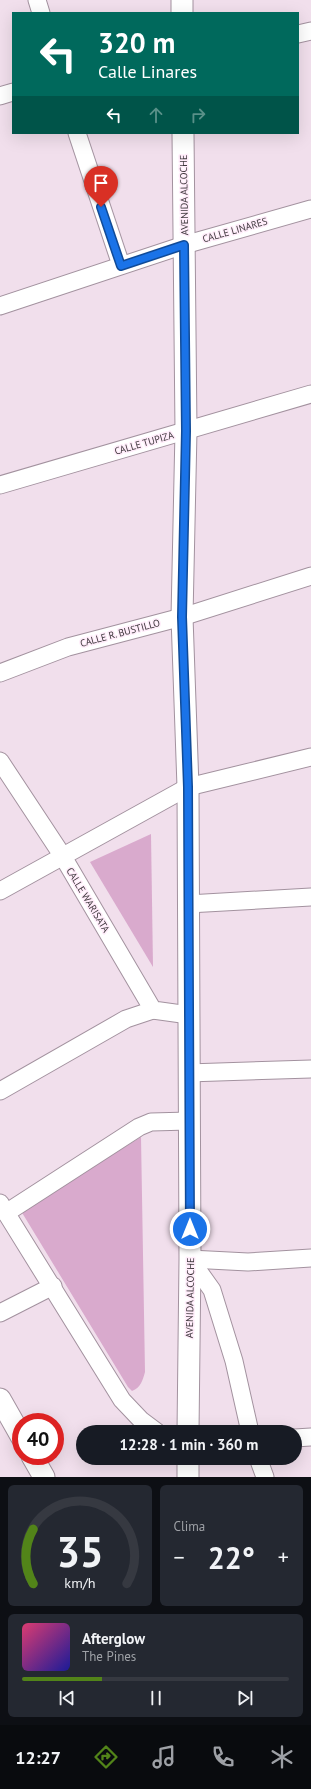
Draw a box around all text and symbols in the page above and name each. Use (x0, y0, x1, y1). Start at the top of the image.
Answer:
text: 320 m (98, 24, 175, 61)
icon: left (32, 28, 84, 80)
text: Calle Linares (98, 60, 197, 83)
icon: left (103, 104, 125, 126)
icon: ahead (145, 104, 167, 126)
icon: right (187, 104, 209, 126)
street label: AVENIDA ALCOCHE (177, 155, 191, 235)
pin (84, 166, 118, 207)
icon: arrive (90, 172, 112, 194)
street label: CALLE LINARES (201, 215, 269, 245)
street label: CALLE TUPIZA (113, 428, 175, 458)
street label: CALLE R. BUSTILLO (79, 616, 162, 650)
street label: CALLE WARISATA (64, 865, 113, 935)
position arrow (169, 1208, 211, 1250)
street label: AVENIDA ALCOCHE (183, 1258, 197, 1338)
speed limit sign: 40 (12, 1413, 64, 1465)
text: 12:28 · 1 min · 360 m (120, 1435, 258, 1454)
text: Clima (174, 1518, 205, 1535)
text: 35 (56, 1524, 103, 1577)
text: 22° (208, 1538, 255, 1577)
text: − (174, 1543, 185, 1571)
text: + (278, 1543, 289, 1571)
text: km/h (64, 1572, 95, 1591)
text: Afterglow (82, 1629, 145, 1648)
text: The Pines (82, 1648, 136, 1665)
icon: previous (56, 1687, 78, 1709)
icon: pause (145, 1687, 167, 1709)
icon: next (234, 1687, 256, 1709)
icon: directions (92, 1743, 120, 1771)
icon: music (150, 1743, 178, 1771)
icon: phone (209, 1743, 237, 1771)
icon: climate (268, 1743, 296, 1771)
text: 12:27 (15, 1746, 61, 1769)

